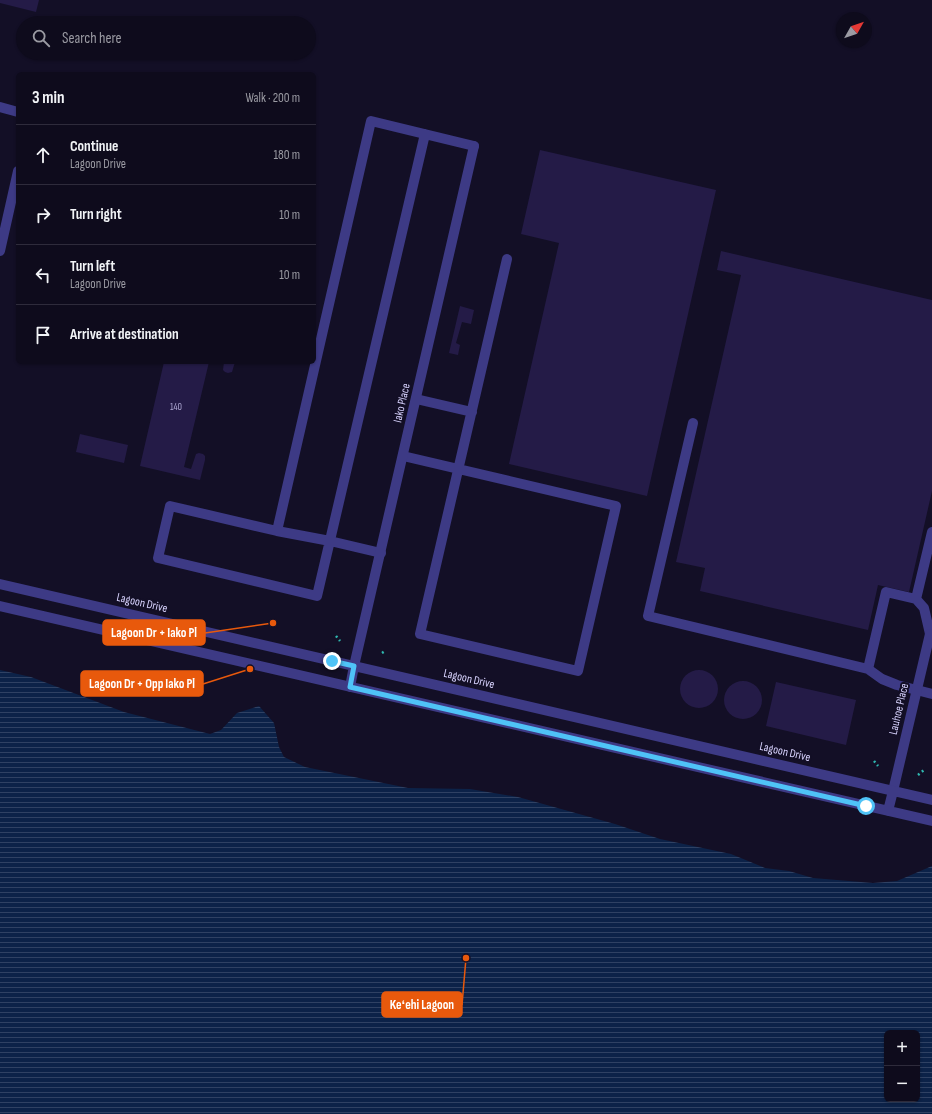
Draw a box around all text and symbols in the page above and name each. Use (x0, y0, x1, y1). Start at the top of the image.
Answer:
north arrow (836, 12, 872, 48)
search box (16, 16, 316, 60)
icon: search (30, 27, 52, 49)
text: Search here (62, 29, 122, 48)
text: 3 min (32, 88, 65, 108)
text: Walk · 200 m (245, 90, 300, 106)
text: Continue (70, 137, 119, 156)
icon: ahead (32, 144, 54, 166)
text: 180 m (274, 147, 300, 163)
text: Lagoon Drive (70, 156, 126, 172)
icon: right (32, 204, 54, 226)
text: Turn right (70, 205, 122, 224)
text: 10 m (279, 207, 300, 223)
text: Turn left (70, 257, 115, 276)
icon: left (32, 264, 54, 286)
text: 10 m (279, 267, 300, 283)
text: Lagoon Drive (70, 276, 126, 292)
icon: arrive (32, 324, 54, 346)
text: Arrive at destination (70, 325, 179, 344)
street label: Iako Place (390, 382, 414, 424)
house number: 140 (170, 401, 182, 413)
street label: Lagoon Drive (115, 590, 169, 616)
callout: Lagoon Dr + Iako Pl (103, 620, 205, 645)
text: Lagoon Dr + Iako Pl (111, 625, 197, 641)
route end (323, 652, 341, 670)
street label: Lagoon Drive (442, 666, 496, 692)
callout: Lagoon Dr + Opp Iako Pl (81, 671, 203, 696)
text: Lagoon Dr + Opp Iako Pl (89, 676, 195, 692)
street label: Lauhoe Place (886, 682, 912, 736)
street label: Lagoon Drive (758, 739, 812, 765)
route start (857, 797, 875, 815)
callout: Keʻehi Lagoon (382, 992, 462, 1017)
text: Keʻehi Lagoon (390, 997, 454, 1013)
map controls (884, 1030, 920, 1102)
button: + (884, 1030, 920, 1066)
button: − (884, 1066, 920, 1102)

